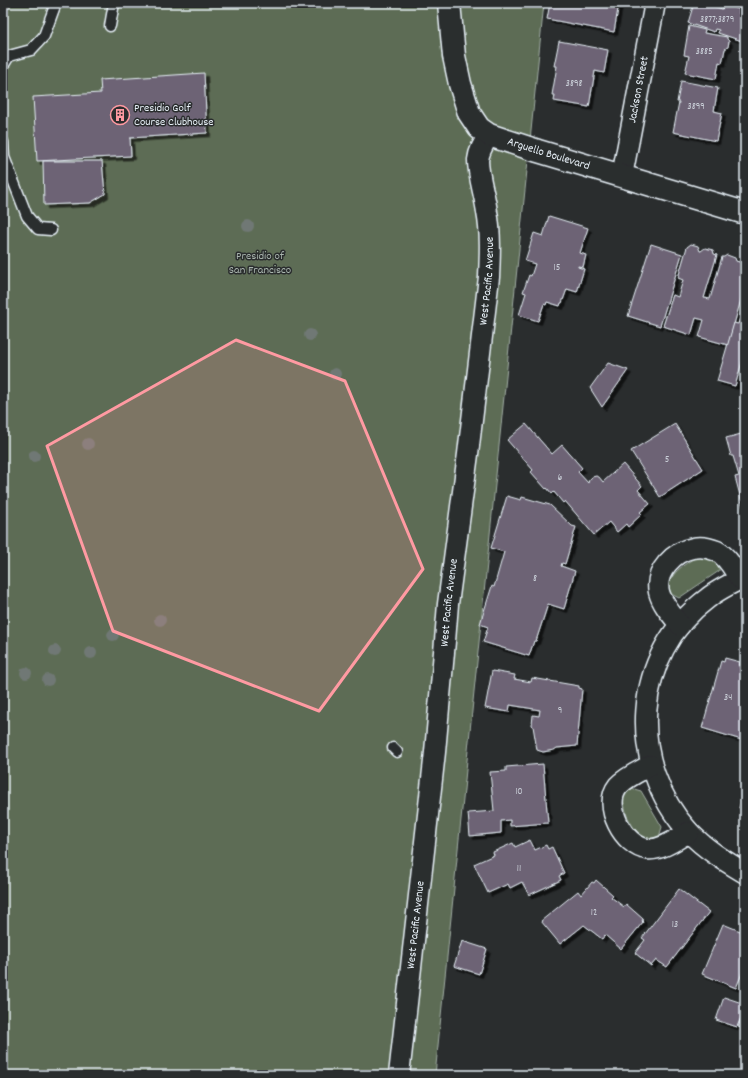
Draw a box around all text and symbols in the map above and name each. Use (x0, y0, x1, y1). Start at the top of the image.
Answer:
house number: 3877;3879 (700, 13, 734, 27)
house number: 3885 (695, 45, 713, 59)
street label: Jackson Street (624, 54, 653, 124)
house number: 3898 (565, 77, 583, 91)
place label: Presidio Golf Course Clubhouse (134, 100, 213, 131)
house number: 3899 (687, 100, 705, 114)
building icon: Presidio Golf Course Clubhouse (109, 104, 131, 126)
street label: Arguello Boulevard (505, 133, 592, 175)
street label: West Pacific Avenue (475, 237, 498, 326)
park label: Presidio of San Francisco (229, 248, 291, 279)
house number: 15 (554, 261, 561, 275)
house number: 5 (665, 453, 670, 467)
house number: 6 (558, 471, 563, 485)
street label: West Pacific Avenue (436, 558, 462, 647)
house number: 8 (533, 572, 537, 586)
house number: 34 (724, 691, 732, 705)
house number: 9 (558, 704, 562, 718)
house number: 10 (515, 785, 523, 799)
house number: 11 (517, 862, 521, 876)
street label: West Pacific Avenue (402, 880, 429, 970)
house number: 12 (591, 906, 597, 920)
house number: 13 (672, 918, 678, 932)

